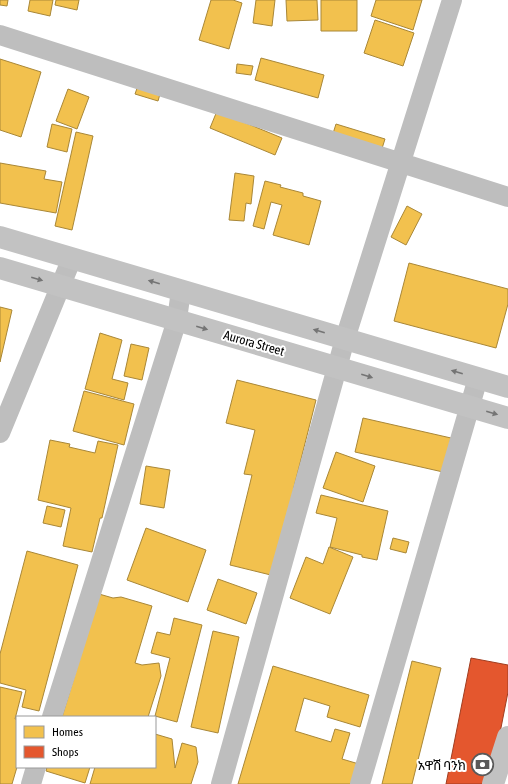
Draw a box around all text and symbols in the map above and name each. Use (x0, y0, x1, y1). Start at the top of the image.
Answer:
one-way arrow (32, 276, 44, 282)
one-way arrow (148, 279, 160, 285)
one-way arrow (196, 325, 209, 331)
street label: Aurora Street (222, 327, 286, 359)
one-way arrow (313, 328, 325, 334)
one-way arrow (451, 369, 463, 375)
one-way arrow (362, 373, 374, 379)
one-way arrow (486, 410, 498, 416)
legend (16, 716, 156, 768)
text: Homes (52, 725, 83, 739)
text: Shops (52, 745, 78, 759)
bank icon: አዋሽ ባንክ (469, 752, 495, 778)
place label: አዋሽ ባንክ (418, 758, 466, 773)

